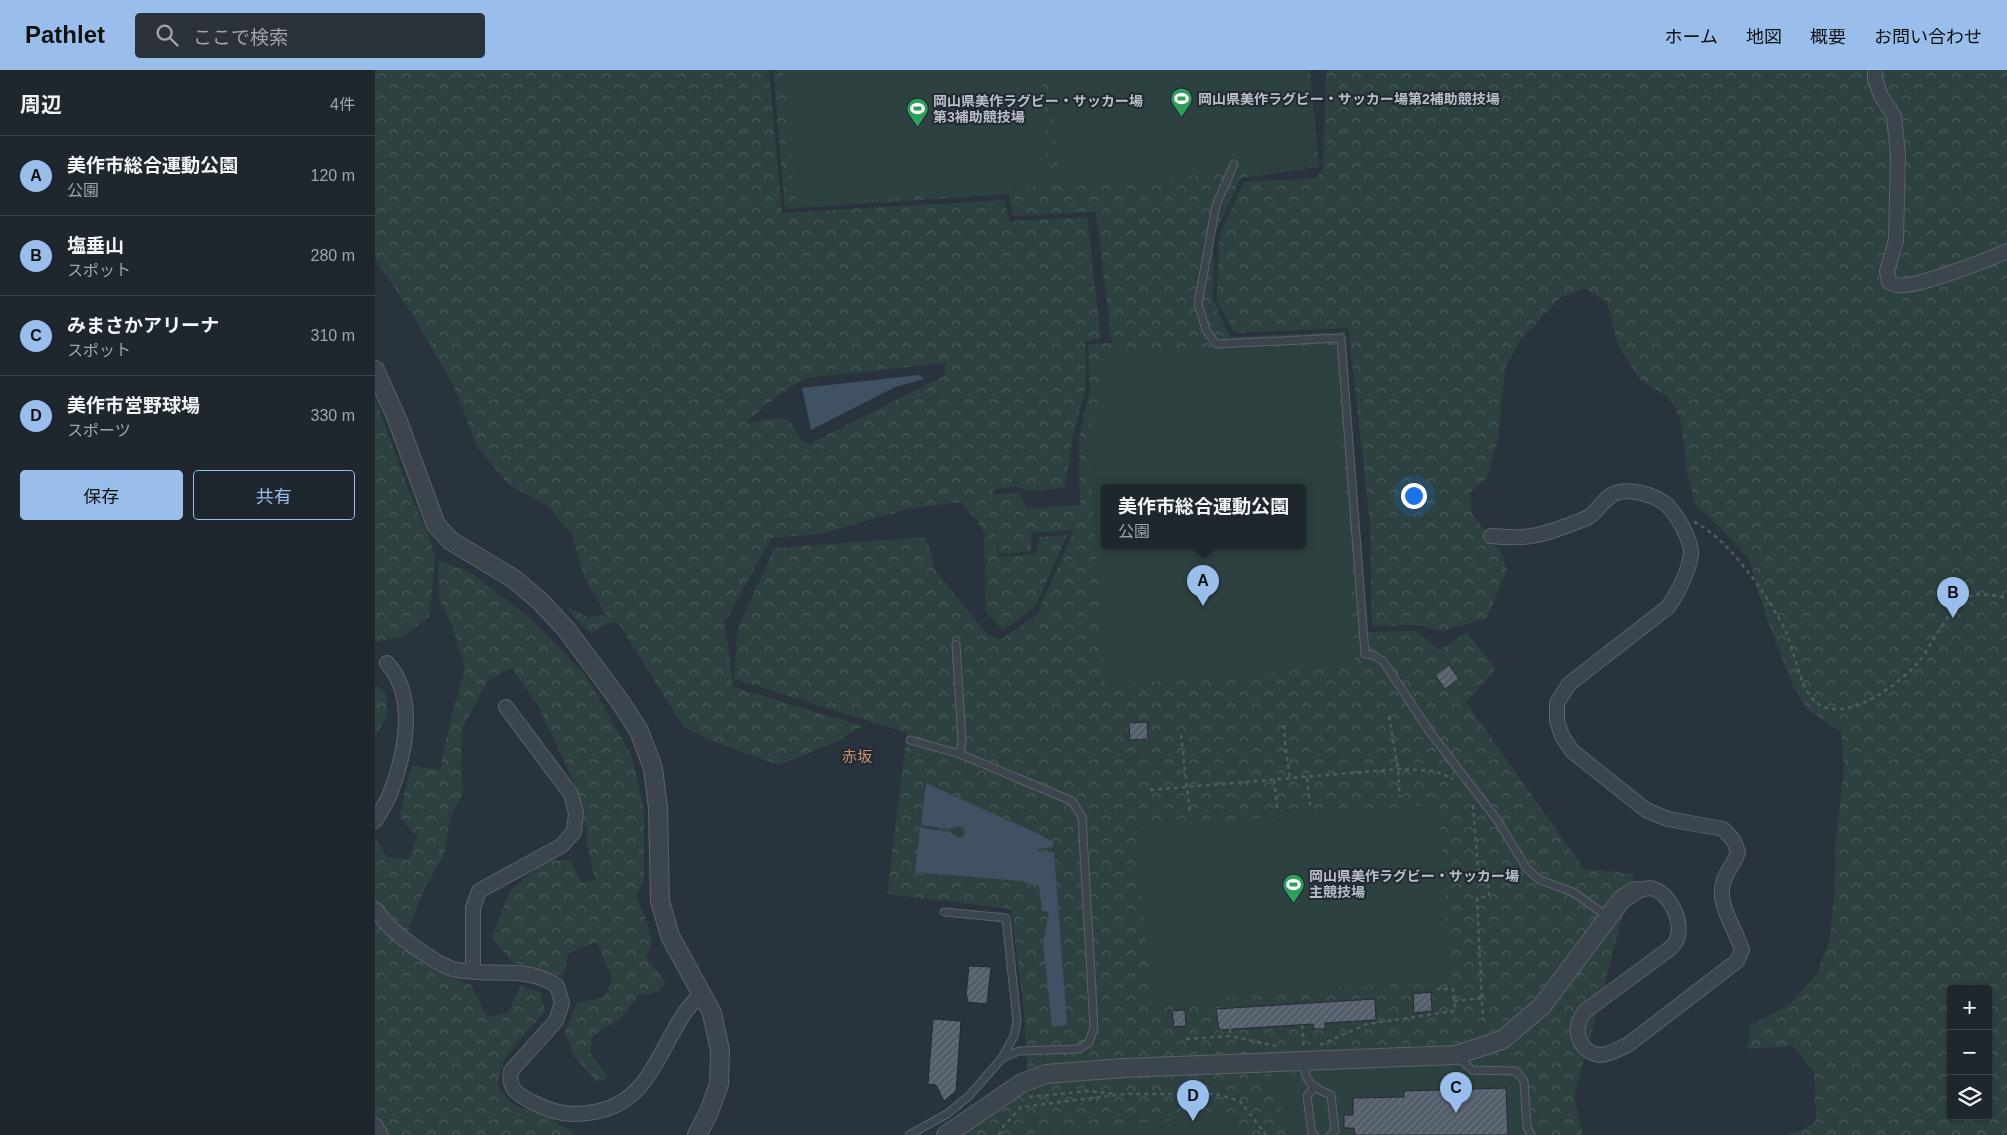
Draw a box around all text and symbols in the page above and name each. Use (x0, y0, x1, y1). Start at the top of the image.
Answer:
search box (135, 13, 485, 58)
text: Pathlet (25, 21, 105, 48)
icon: search (153, 21, 181, 49)
text: ここで検索 (193, 27, 288, 48)
text: ホーム (1665, 27, 1718, 47)
text: 地図 (1746, 27, 1782, 47)
text: 概要 (1810, 27, 1846, 47)
text: お問い合わせ (1874, 27, 1982, 47)
sports icon: 岡山県美作ラグビー・サッカー場第2補助競技場 (1170, 87, 1194, 118)
place label: 岡山県美作ラグビー・サッカー場第2補助競技場 (1198, 91, 1500, 107)
text: 周辺 (20, 93, 62, 116)
place label: 岡山県美作ラグビー・サッカー場 第3補助競技場 (933, 93, 1143, 125)
text: 4件 (330, 96, 355, 113)
sports icon: 岡山県美作ラグビー・サッカー場 第3補助競技場 (905, 97, 929, 128)
text: 美作市総合運動公園 (67, 155, 238, 176)
text: A (30, 167, 42, 184)
text: 120 m (311, 167, 355, 184)
text: 公園 (67, 182, 99, 199)
text: 塩垂山 (67, 235, 124, 256)
text: B (30, 247, 42, 264)
text: 280 m (311, 247, 355, 264)
text: スポット (67, 262, 131, 279)
text: みまさかアリーナ (67, 315, 219, 336)
text: C (30, 327, 42, 344)
text: 310 m (311, 327, 355, 344)
text: スポット (67, 342, 131, 359)
text: 美作市営野球場 (67, 395, 200, 416)
text: D (30, 407, 42, 424)
text: 330 m (311, 407, 355, 424)
text: スポーツ (67, 422, 131, 439)
button: 保存 (20, 470, 183, 520)
button: 共有 (193, 470, 355, 520)
your location (1401, 483, 1427, 509)
popup (1101, 484, 1306, 549)
text: 美作市総合運動公園 (1118, 496, 1289, 517)
text: 公園 (1118, 523, 1150, 540)
pin: A (1187, 565, 1219, 606)
pin: B (1937, 577, 1969, 618)
district label: 赤坂 (842, 748, 872, 765)
place label: 岡山県美作ラグビー・サッカー場 主競技場 (1309, 868, 1519, 900)
sports icon: 岡山県美作ラグビー・サッカー場 主競技場 (1281, 872, 1305, 903)
map controls (1947, 985, 1992, 1120)
button: + (1947, 985, 1992, 1030)
button: − (1947, 1030, 1992, 1075)
pin: C (1440, 1072, 1472, 1113)
button: layers (1947, 1075, 1992, 1120)
pin: D (1177, 1080, 1209, 1121)

